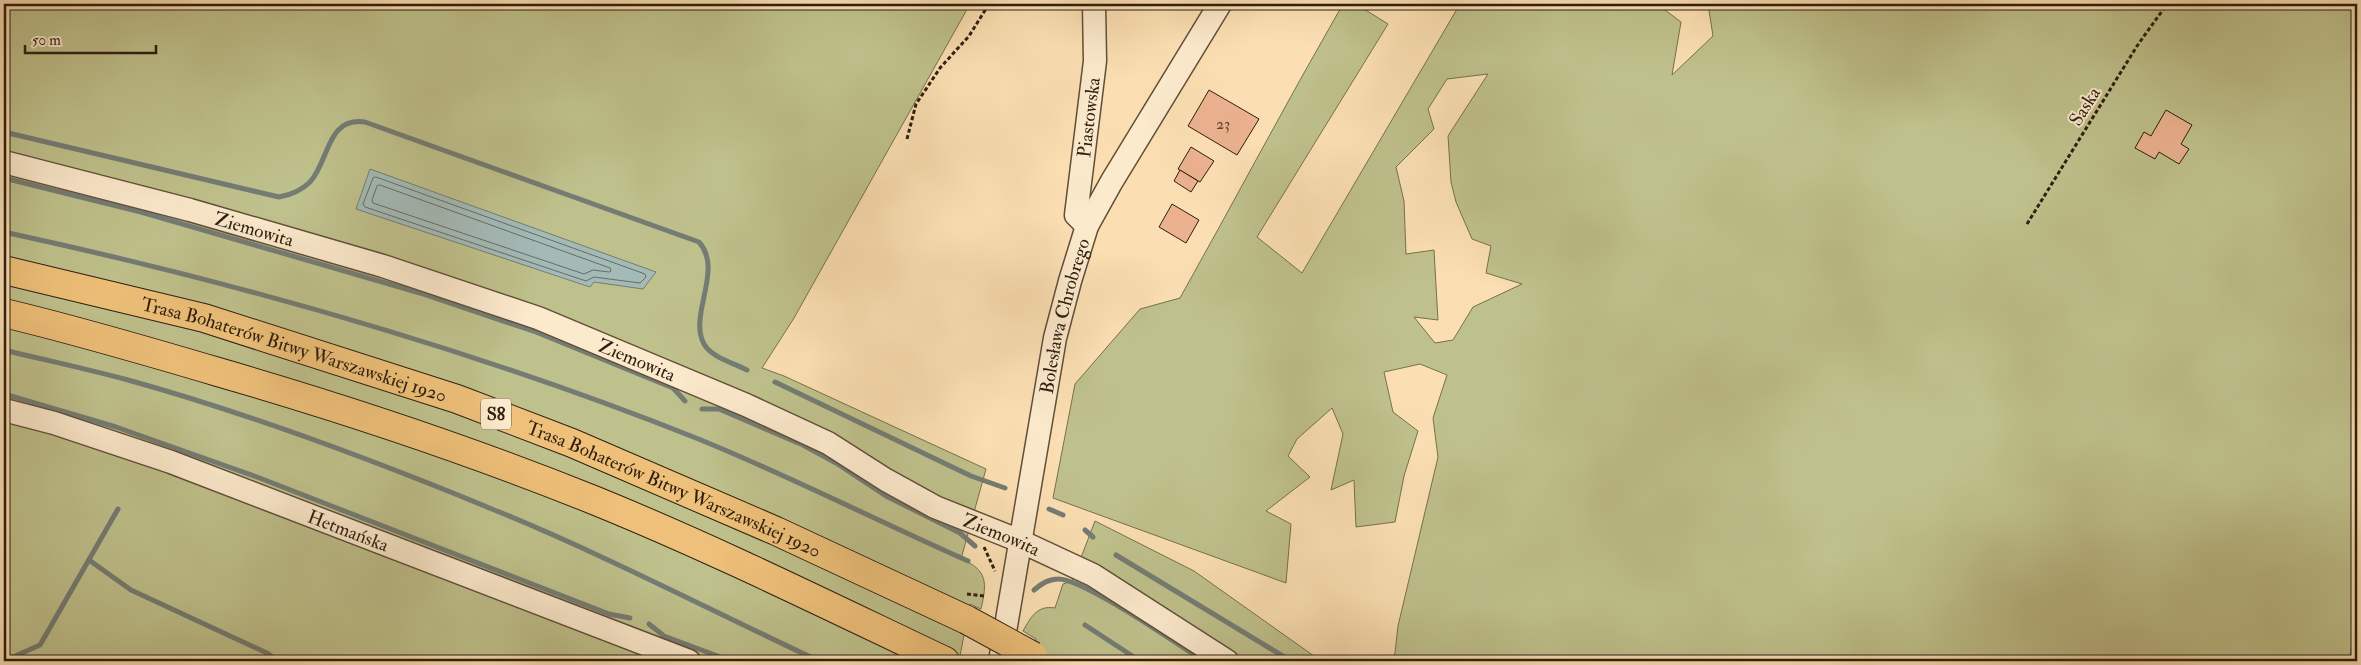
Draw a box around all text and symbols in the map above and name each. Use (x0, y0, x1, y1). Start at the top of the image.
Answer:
scale bar (25, 22, 156, 54)
text: 50 m (32, 31, 61, 50)
street label: Piastowska (1072, 76, 1106, 159)
street label: Saska (2064, 82, 2106, 131)
house number: 23 (1216, 114, 1230, 134)
street label: Ziemowita (211, 207, 297, 253)
street label: Bolesława Chrobrego (1035, 236, 1095, 396)
street label: Trasa Bohaterów Bitwy Warszawskiej 1920 (139, 292, 450, 408)
street label: Ziemowita (595, 334, 679, 387)
road number: S8 (481, 398, 511, 429)
street label: Trasa Bohaterów Bitwy Warszawskiej 1920 (523, 416, 825, 563)
street label: Hetmańska (304, 505, 392, 558)
street label: Ziemowita (959, 508, 1044, 562)

